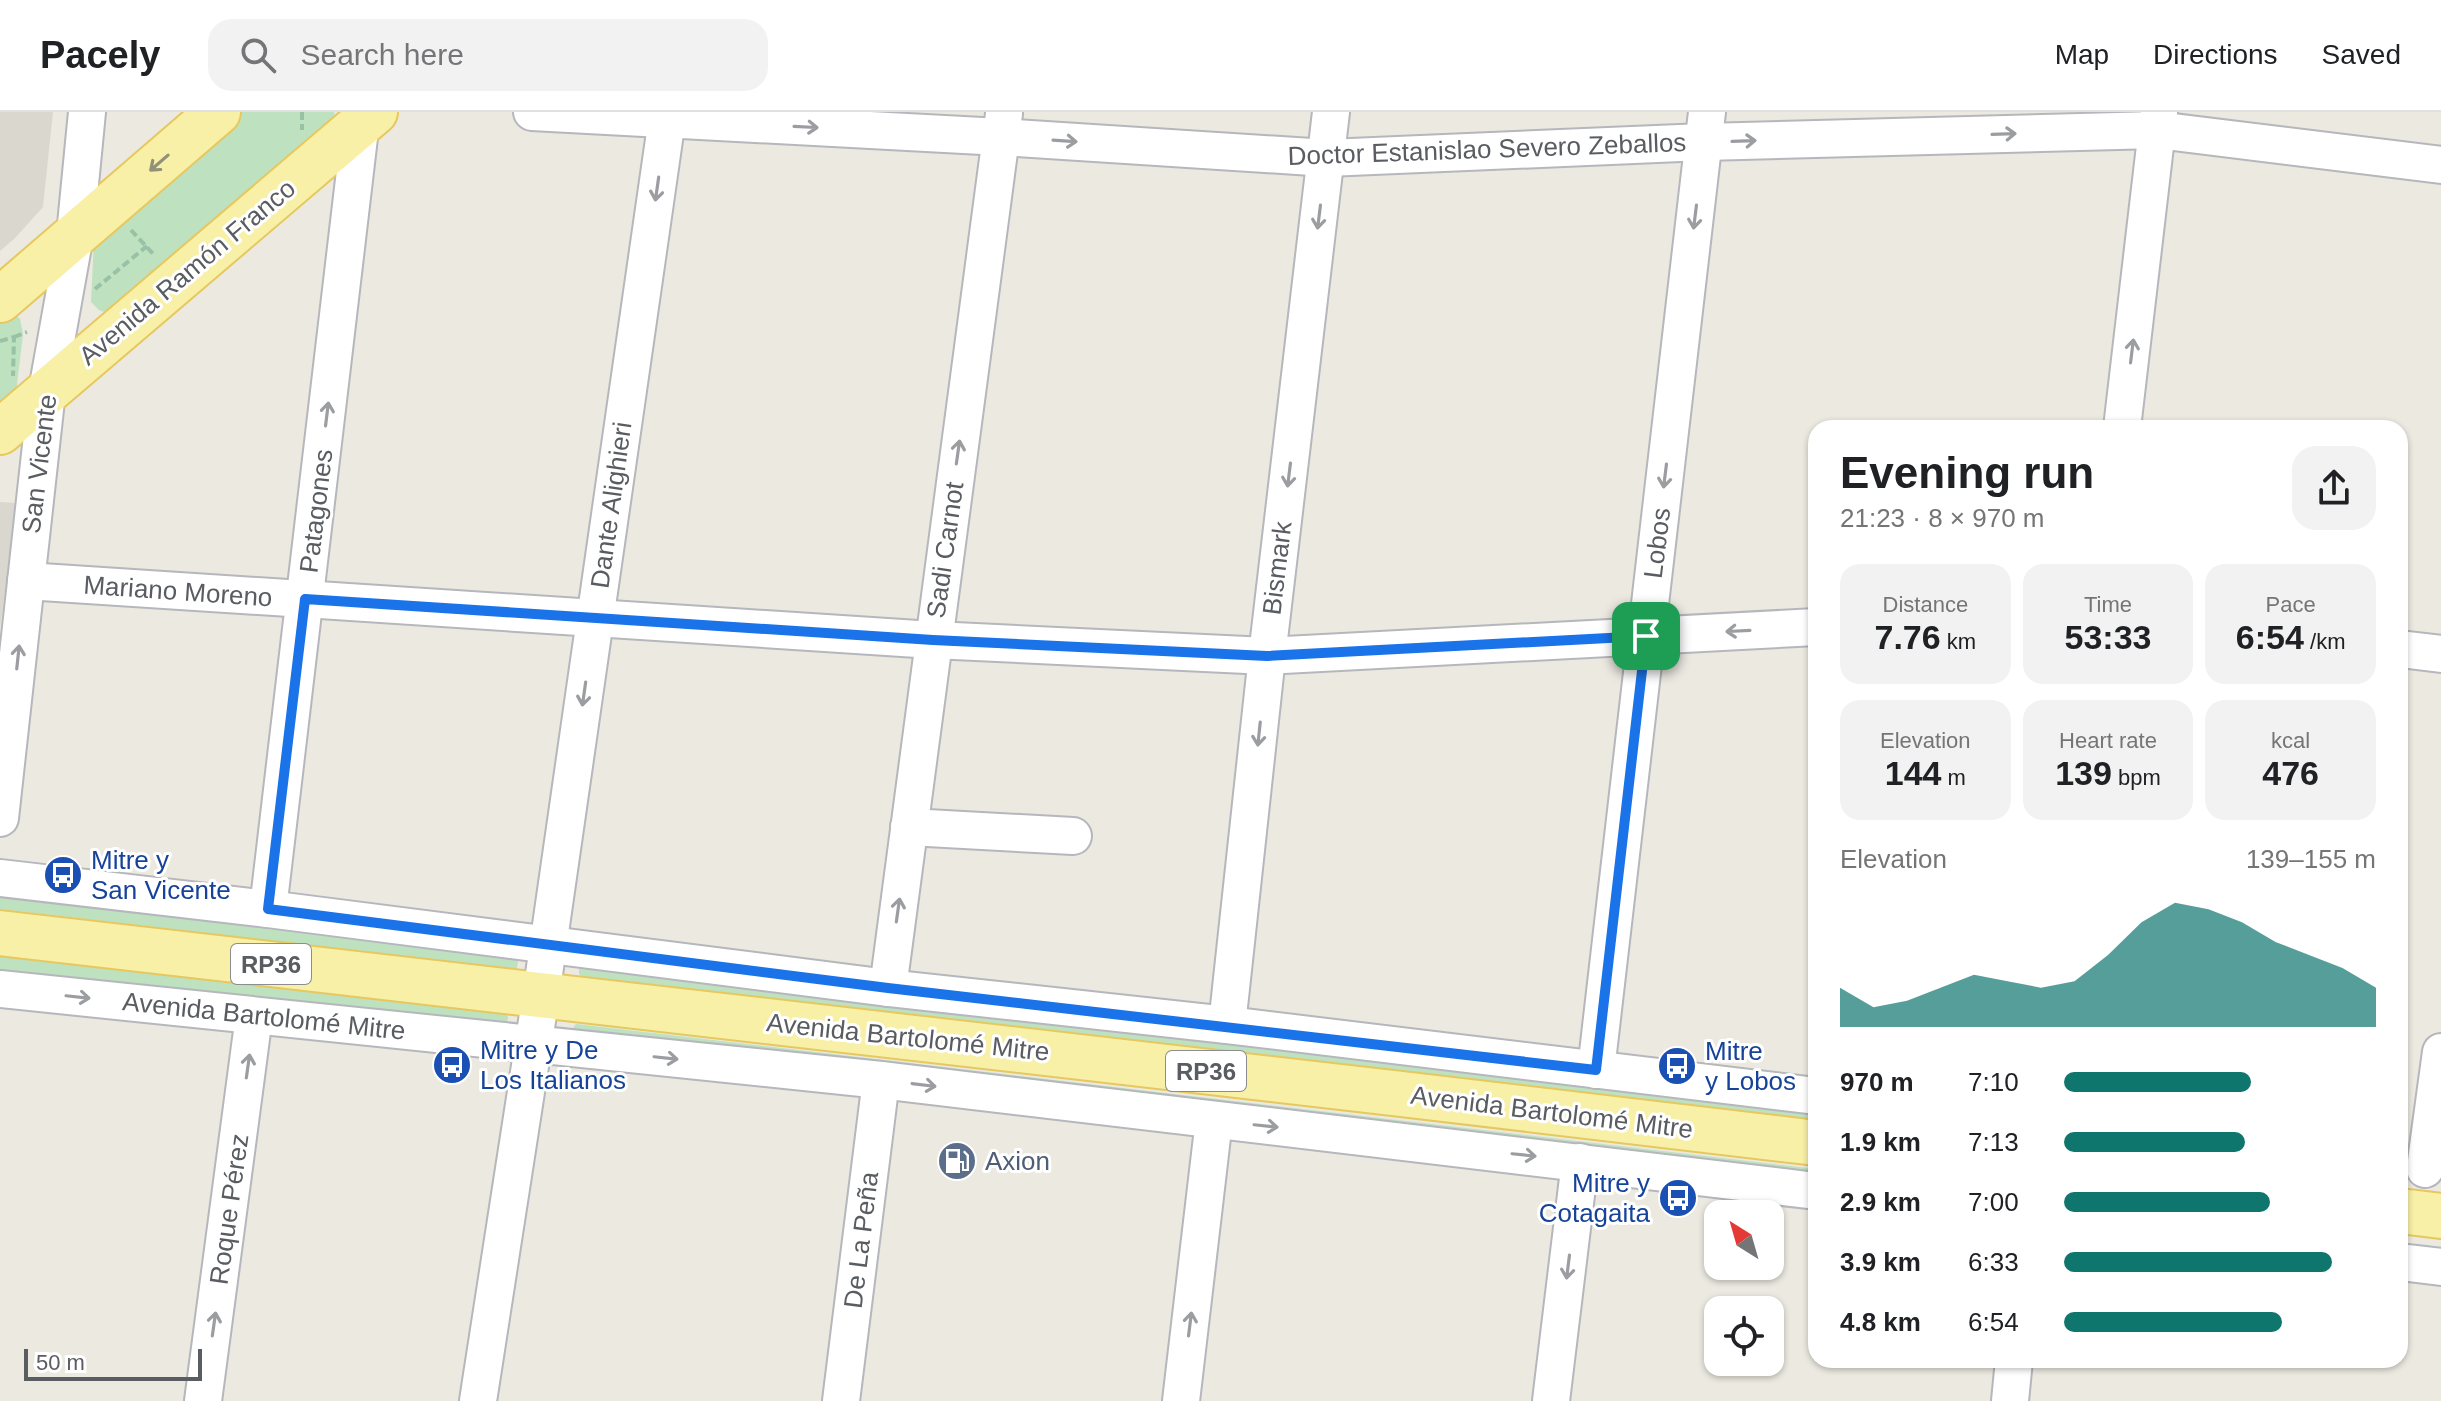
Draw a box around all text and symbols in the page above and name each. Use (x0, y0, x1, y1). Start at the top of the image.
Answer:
search box (208, 19, 768, 91)
icon: search (236, 33, 280, 77)
text: Pacely (40, 34, 160, 76)
text: Search here (300, 38, 464, 71)
text: Map (2055, 39, 2109, 70)
text: Directions (2153, 39, 2278, 70)
text: Saved (2322, 39, 2401, 70)
one-way arrow (792, 120, 819, 135)
one-way arrow (1990, 126, 2017, 142)
street label: Doctor Estanislao Severo Zeballos (1287, 127, 1687, 171)
one-way arrow (1730, 133, 1757, 149)
one-way arrow (1051, 134, 1078, 149)
one-way arrow (149, 154, 170, 172)
street label: Avenida Ramón Franco (73, 173, 301, 371)
one-way arrow (649, 176, 664, 201)
one-way arrow (1312, 203, 1327, 230)
one-way arrow (1688, 203, 1703, 230)
one-way arrow (2124, 338, 2139, 364)
street label: San Vicente (16, 393, 62, 535)
one-way arrow (320, 401, 335, 428)
street label: Dante Alighieri (584, 420, 638, 590)
one-way arrow (951, 439, 966, 466)
button: share (2292, 446, 2376, 530)
street label: Patagones (294, 447, 338, 575)
text: Evening run (1840, 448, 2094, 497)
one-way arrow (1281, 462, 1296, 488)
one-way arrow (1657, 462, 1672, 488)
street label: Sadi Carnot (921, 479, 970, 620)
text: 21:23 · 8 × 970 m (1840, 503, 2045, 533)
street label: Lobos (1638, 506, 1676, 580)
street label: Bismark (1256, 519, 1298, 616)
street label: Mariano Moreno (83, 569, 273, 613)
text: Distance (1883, 592, 1968, 617)
text: Time (2084, 592, 2132, 617)
text: Pace (2266, 592, 2316, 617)
pin (1612, 602, 1680, 670)
icon: arrive (1624, 614, 1668, 658)
text: 7.76 (1875, 618, 1941, 656)
text: 53:33 (2065, 618, 2151, 656)
text: 6:54 (2236, 618, 2304, 656)
one-way arrow (1725, 624, 1752, 639)
text: km (1941, 629, 1976, 654)
text: /km (2304, 629, 2345, 654)
one-way arrow (10, 644, 25, 671)
one-way arrow (576, 681, 591, 706)
one-way arrow (1251, 720, 1266, 747)
text: Elevation (1880, 728, 1971, 753)
text: Heart rate (2059, 728, 2157, 753)
text: kcal (2271, 728, 2310, 753)
text: 144 (1885, 754, 1941, 792)
text: 139 (2055, 754, 2112, 792)
text: 476 (2262, 754, 2319, 792)
text: m (1941, 765, 1966, 790)
text: bpm (2112, 765, 2161, 790)
text: Elevation (1840, 844, 1947, 874)
text: 139–155 m (2246, 844, 2376, 874)
place label: Mitre y San Vicente (91, 845, 231, 905)
bus stop icon: Mitre y San Vicente (42, 854, 84, 896)
one-way arrow (891, 898, 906, 923)
road number: RP36 (231, 944, 311, 984)
street label: Avenida Bartolomé Mitre (121, 986, 407, 1046)
one-way arrow (64, 990, 90, 1005)
street label: Avenida Bartolomé Mitre (765, 1007, 1051, 1067)
place label: Mitre y De Los Italianos (480, 1035, 626, 1095)
place label: Mitre y Lobos (1705, 1036, 1796, 1096)
bus stop icon: Mitre y De Los Italianos (431, 1044, 473, 1086)
bus stop icon: Mitre y Lobos (1656, 1045, 1698, 1087)
one-way arrow (652, 1051, 679, 1066)
road number: RP36 (1166, 1051, 1246, 1091)
one-way arrow (240, 1053, 255, 1080)
text: 970 m (1840, 1067, 1914, 1097)
text: 7:10 (1968, 1067, 2019, 1097)
one-way arrow (911, 1078, 936, 1093)
street label: Avenida Bartolomé Mitre (1409, 1080, 1695, 1144)
one-way arrow (1252, 1119, 1279, 1134)
text: 1.9 km (1840, 1127, 1921, 1157)
text: 7:13 (1968, 1127, 2019, 1157)
street label: Roque Pérez (204, 1132, 254, 1286)
fuel station icon: Axion (936, 1140, 978, 1182)
place label: Axion (985, 1146, 1050, 1176)
one-way arrow (1510, 1148, 1537, 1163)
place label: Mitre y Cotagaita (1539, 1168, 1651, 1228)
street label: De La Peña (838, 1169, 884, 1310)
bus stop icon: Mitre y Cotagaita (1657, 1177, 1699, 1219)
text: 2.9 km (1840, 1187, 1921, 1217)
text: 7:00 (1968, 1187, 2019, 1217)
north arrow (1704, 1200, 1784, 1280)
map controls (1704, 1200, 1784, 1376)
text: 3.9 km (1840, 1247, 1921, 1277)
text: 6:33 (1968, 1247, 2019, 1277)
one-way arrow (1560, 1253, 1575, 1280)
button: locate (1704, 1296, 1784, 1376)
text: 4.8 km (1840, 1307, 1921, 1337)
text: 6:54 (1968, 1307, 2019, 1337)
one-way arrow (206, 1311, 221, 1338)
one-way arrow (1183, 1311, 1198, 1337)
scale bar (24, 1345, 202, 1381)
text: 50 m (36, 1350, 85, 1375)

